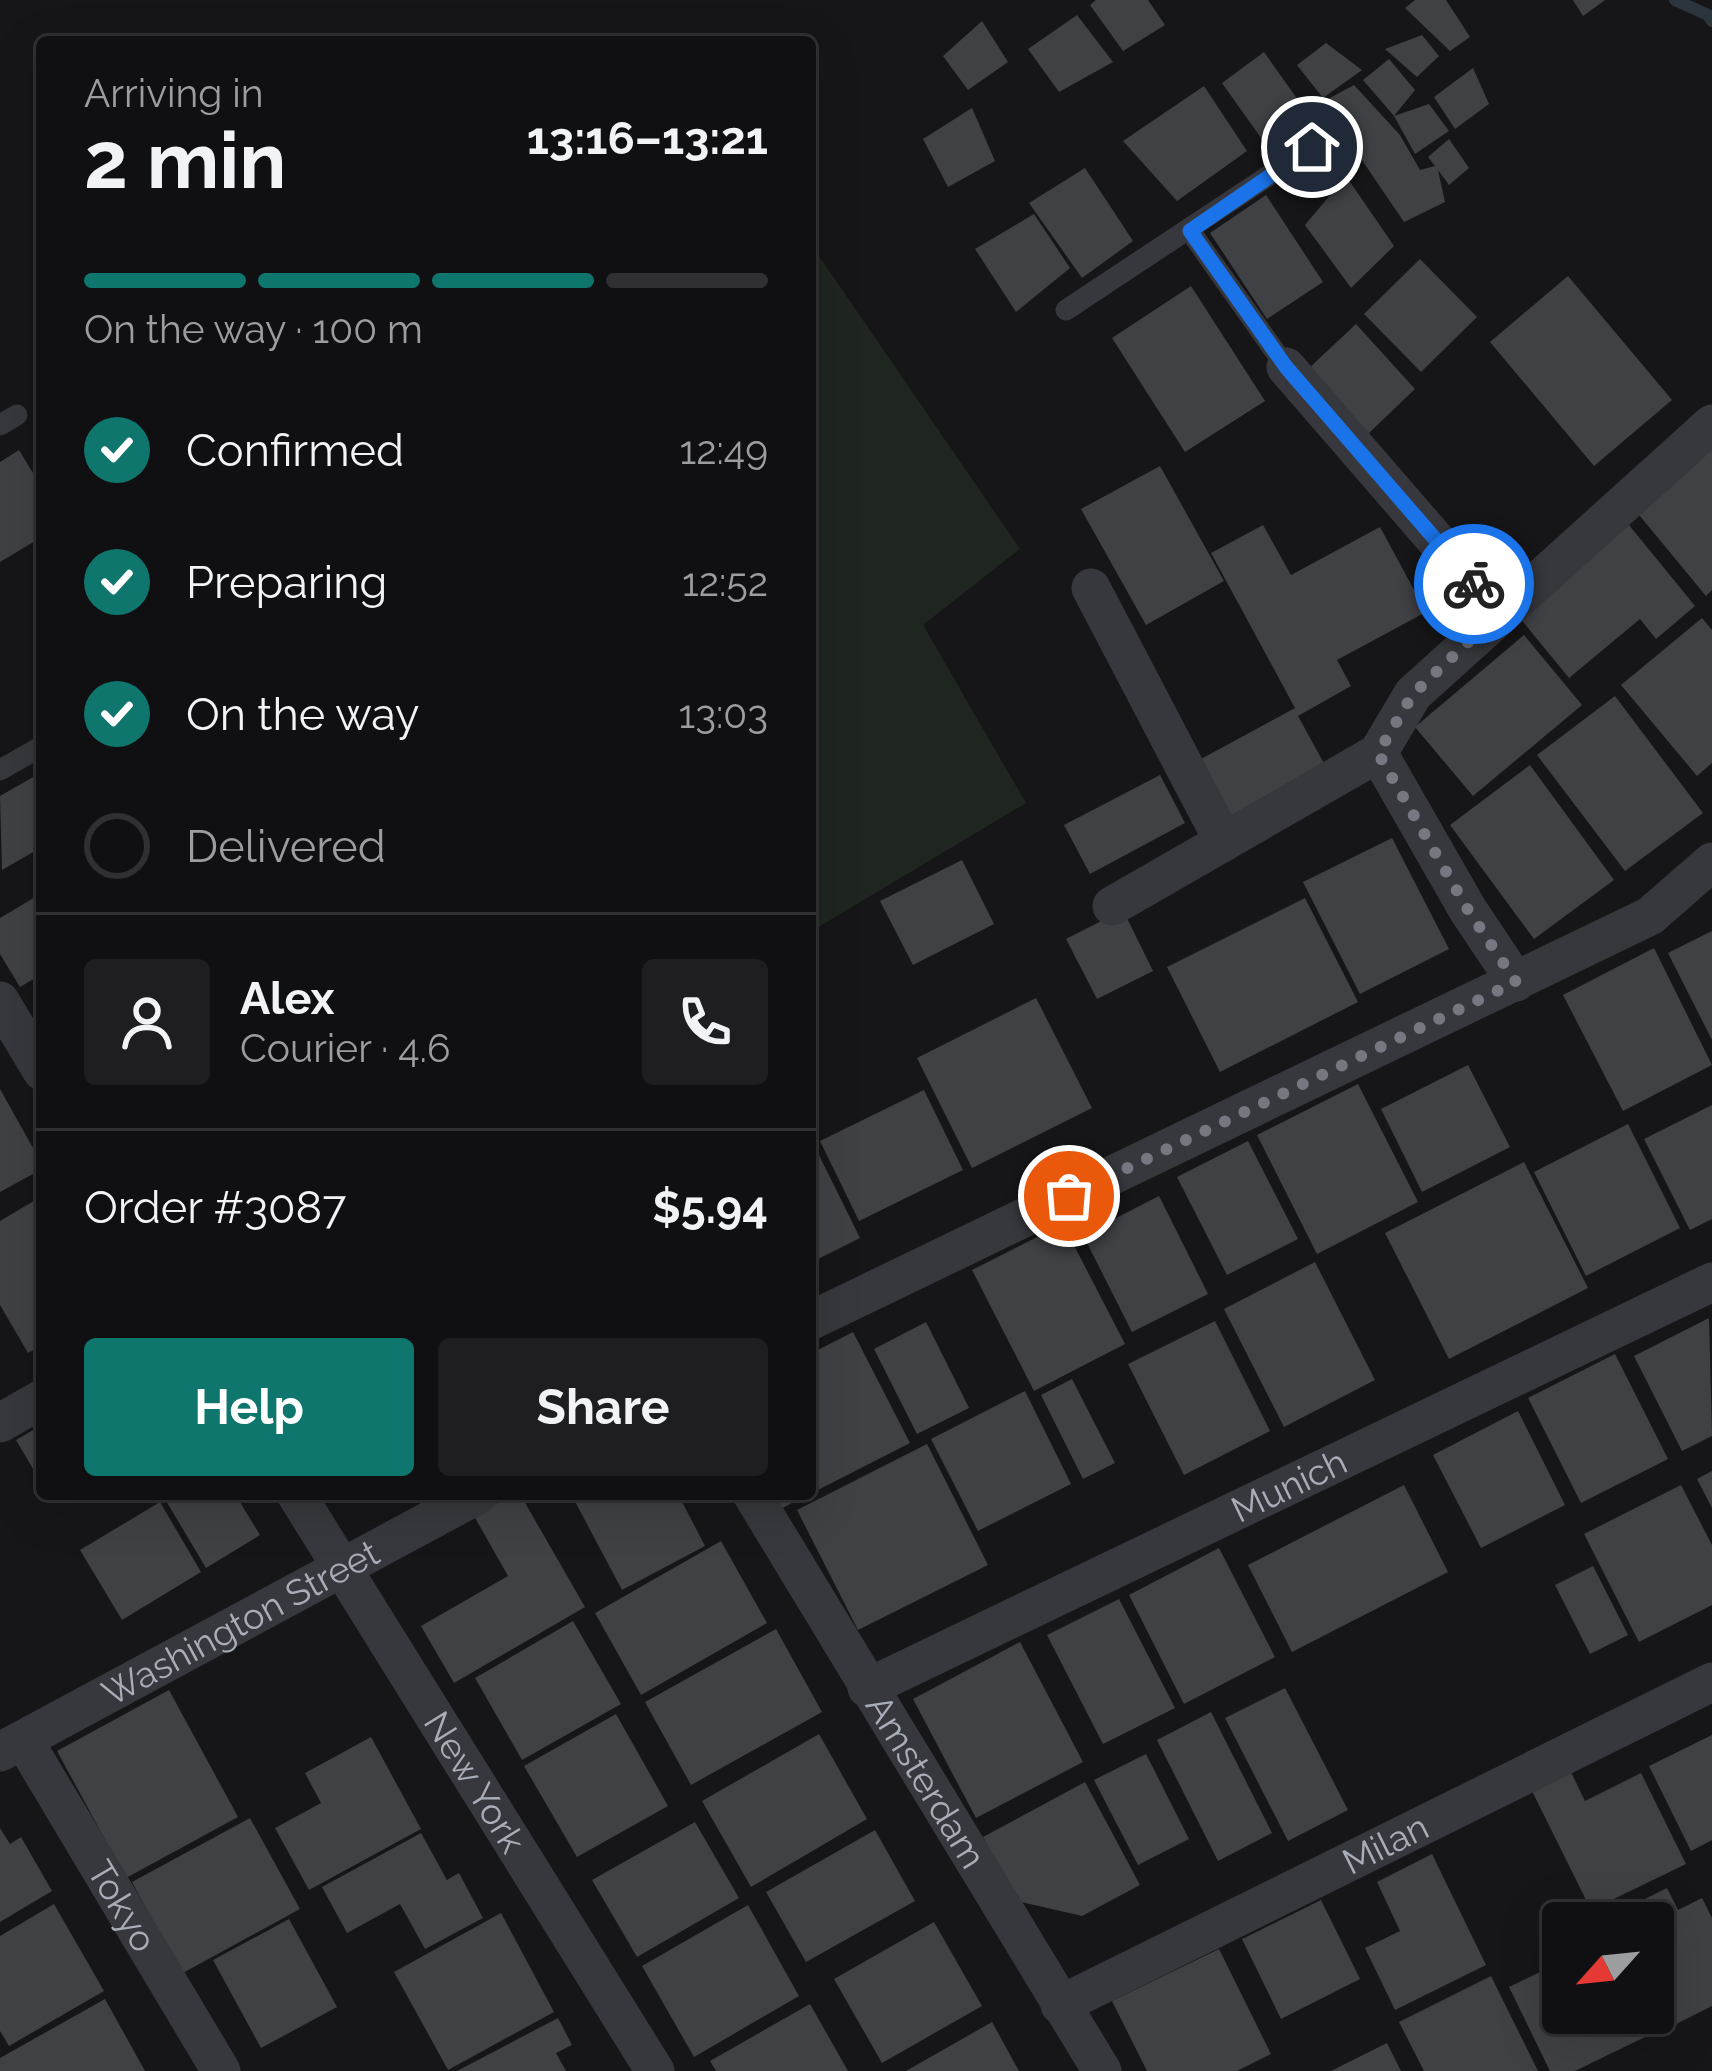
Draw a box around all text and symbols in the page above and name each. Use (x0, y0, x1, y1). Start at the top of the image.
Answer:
text: Arriving in (84, 70, 264, 116)
pin (1261, 96, 1363, 198)
text: 13:16–13:21 (527, 112, 768, 165)
icon: home (1279, 114, 1345, 180)
text: 2 min (84, 115, 286, 206)
text: On the way · 100 m (84, 306, 423, 352)
icon: check (84, 417, 150, 483)
text: Confirmed (186, 424, 404, 477)
text: 12:49 (680, 427, 768, 473)
courier (1414, 524, 1534, 644)
icon: check (84, 549, 150, 615)
icon: bike (1441, 551, 1507, 617)
text: Preparing (186, 556, 387, 609)
text: 12:52 (682, 559, 768, 605)
icon: check (84, 681, 150, 747)
text: On the way (186, 688, 420, 741)
text: 13:03 (678, 691, 768, 737)
text: Delivered (186, 820, 386, 873)
button: person (84, 959, 210, 1085)
button: phone (642, 959, 768, 1085)
text: Alex (240, 972, 334, 1025)
text: Courier · 4.6 (240, 1025, 450, 1071)
pin (1018, 1145, 1120, 1247)
icon: bag (1036, 1163, 1102, 1229)
text: Order #3087 (84, 1181, 346, 1234)
text: $5.94 (652, 1181, 768, 1234)
button: Help (84, 1338, 414, 1476)
button: Share (438, 1338, 768, 1476)
street label: Munich (1224, 1440, 1353, 1531)
street label: Washington Street (95, 1531, 386, 1714)
street label: Amsterdam (858, 1687, 995, 1876)
street label: New York (416, 1704, 535, 1860)
street label: Milan (1336, 1805, 1435, 1883)
street label: Tokyo (79, 1853, 166, 1959)
north arrow (1542, 1902, 1674, 2034)
map controls (1542, 1902, 1674, 2034)

